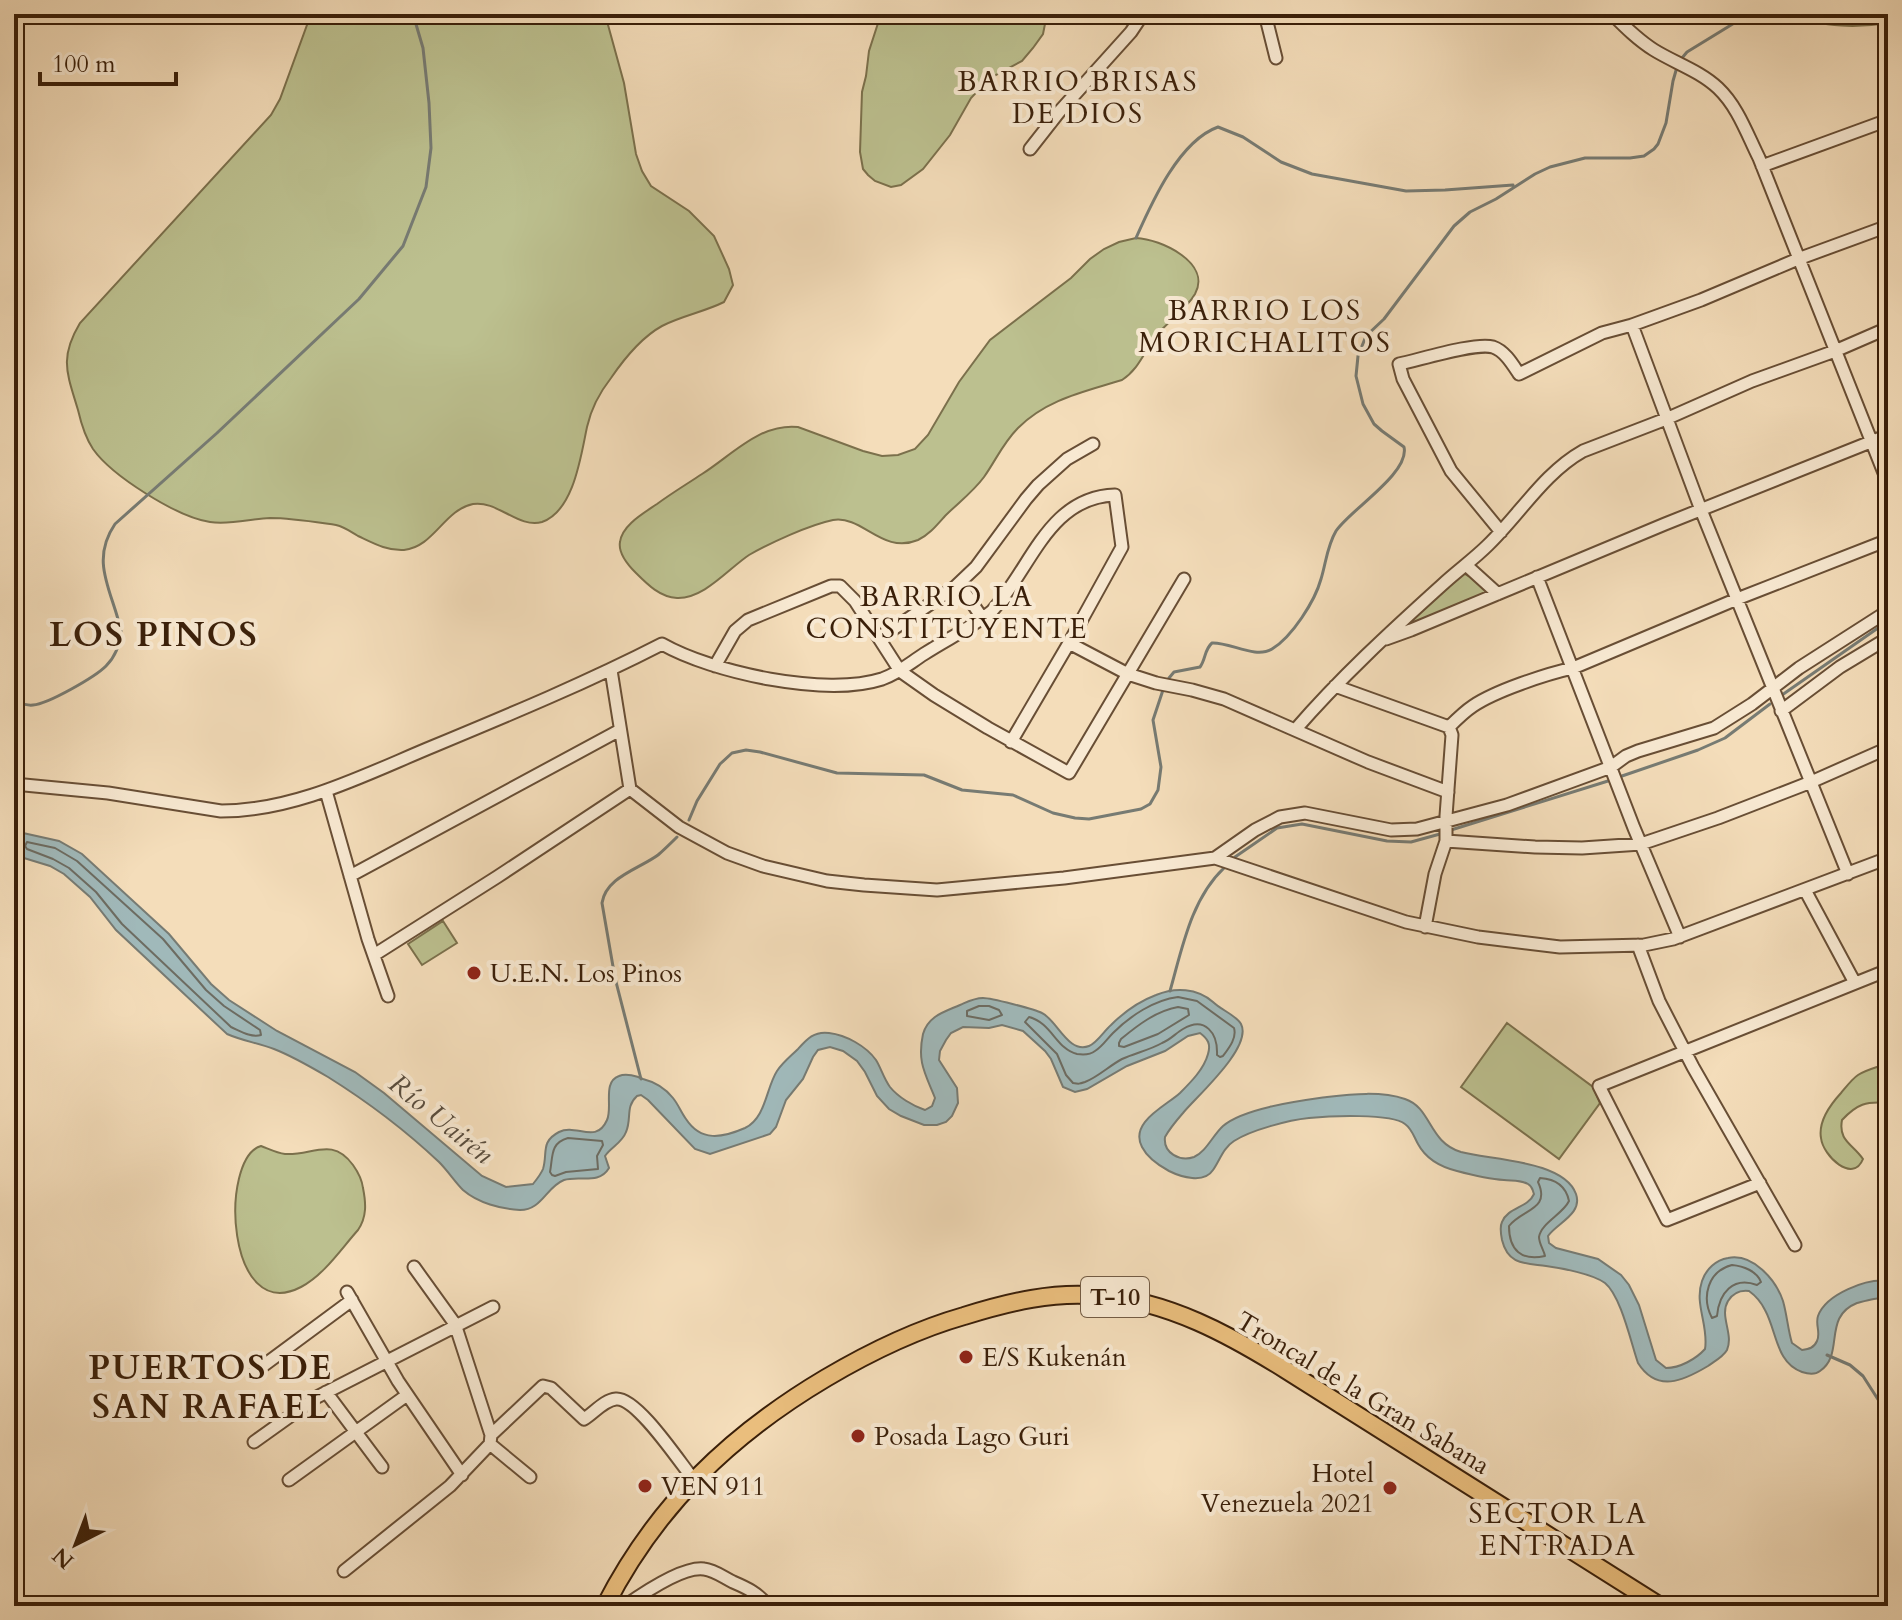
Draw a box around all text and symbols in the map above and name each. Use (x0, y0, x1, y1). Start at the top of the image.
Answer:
scale bar (40, 36, 176, 86)
text: 100 m (52, 48, 116, 81)
district label: BARRIO BRISAS DE DIOS (958, 63, 1199, 133)
district label: BARRIO LOS MORICHALITOS (1138, 292, 1392, 362)
district label: BARRIO LA CONSTITUYENTE (806, 578, 1088, 648)
district label: LOS PINOS (49, 612, 259, 658)
place label: U.E.N. Los Pinos (490, 956, 682, 991)
marker: U.E.N. Los Pinos (465, 964, 483, 982)
water label: Río Uairén (381, 1065, 502, 1173)
road number: T-10 (1081, 1277, 1149, 1317)
street label: Troncal de la Gran Sabana (1230, 1303, 1496, 1483)
place label: E/S Kukenán (982, 1340, 1127, 1375)
district label: PUERTOS DE SAN RAFAEL (88, 1345, 334, 1430)
marker: E/S Kukenán (957, 1348, 975, 1366)
place label: Posada Lago Guri (874, 1419, 1070, 1454)
marker: Posada Lago Guri (849, 1427, 867, 1445)
place label: Hotel Venezuela 2021 (1201, 1456, 1374, 1521)
place label: VEN 911 (661, 1469, 765, 1504)
marker: VEN 911 (636, 1477, 654, 1495)
marker: Hotel Venezuela 2021 (1381, 1479, 1399, 1497)
district label: SECTOR LA ENTRADA (1468, 1495, 1648, 1565)
north arrow (36, 1504, 116, 1584)
text: N (46, 1541, 80, 1576)

